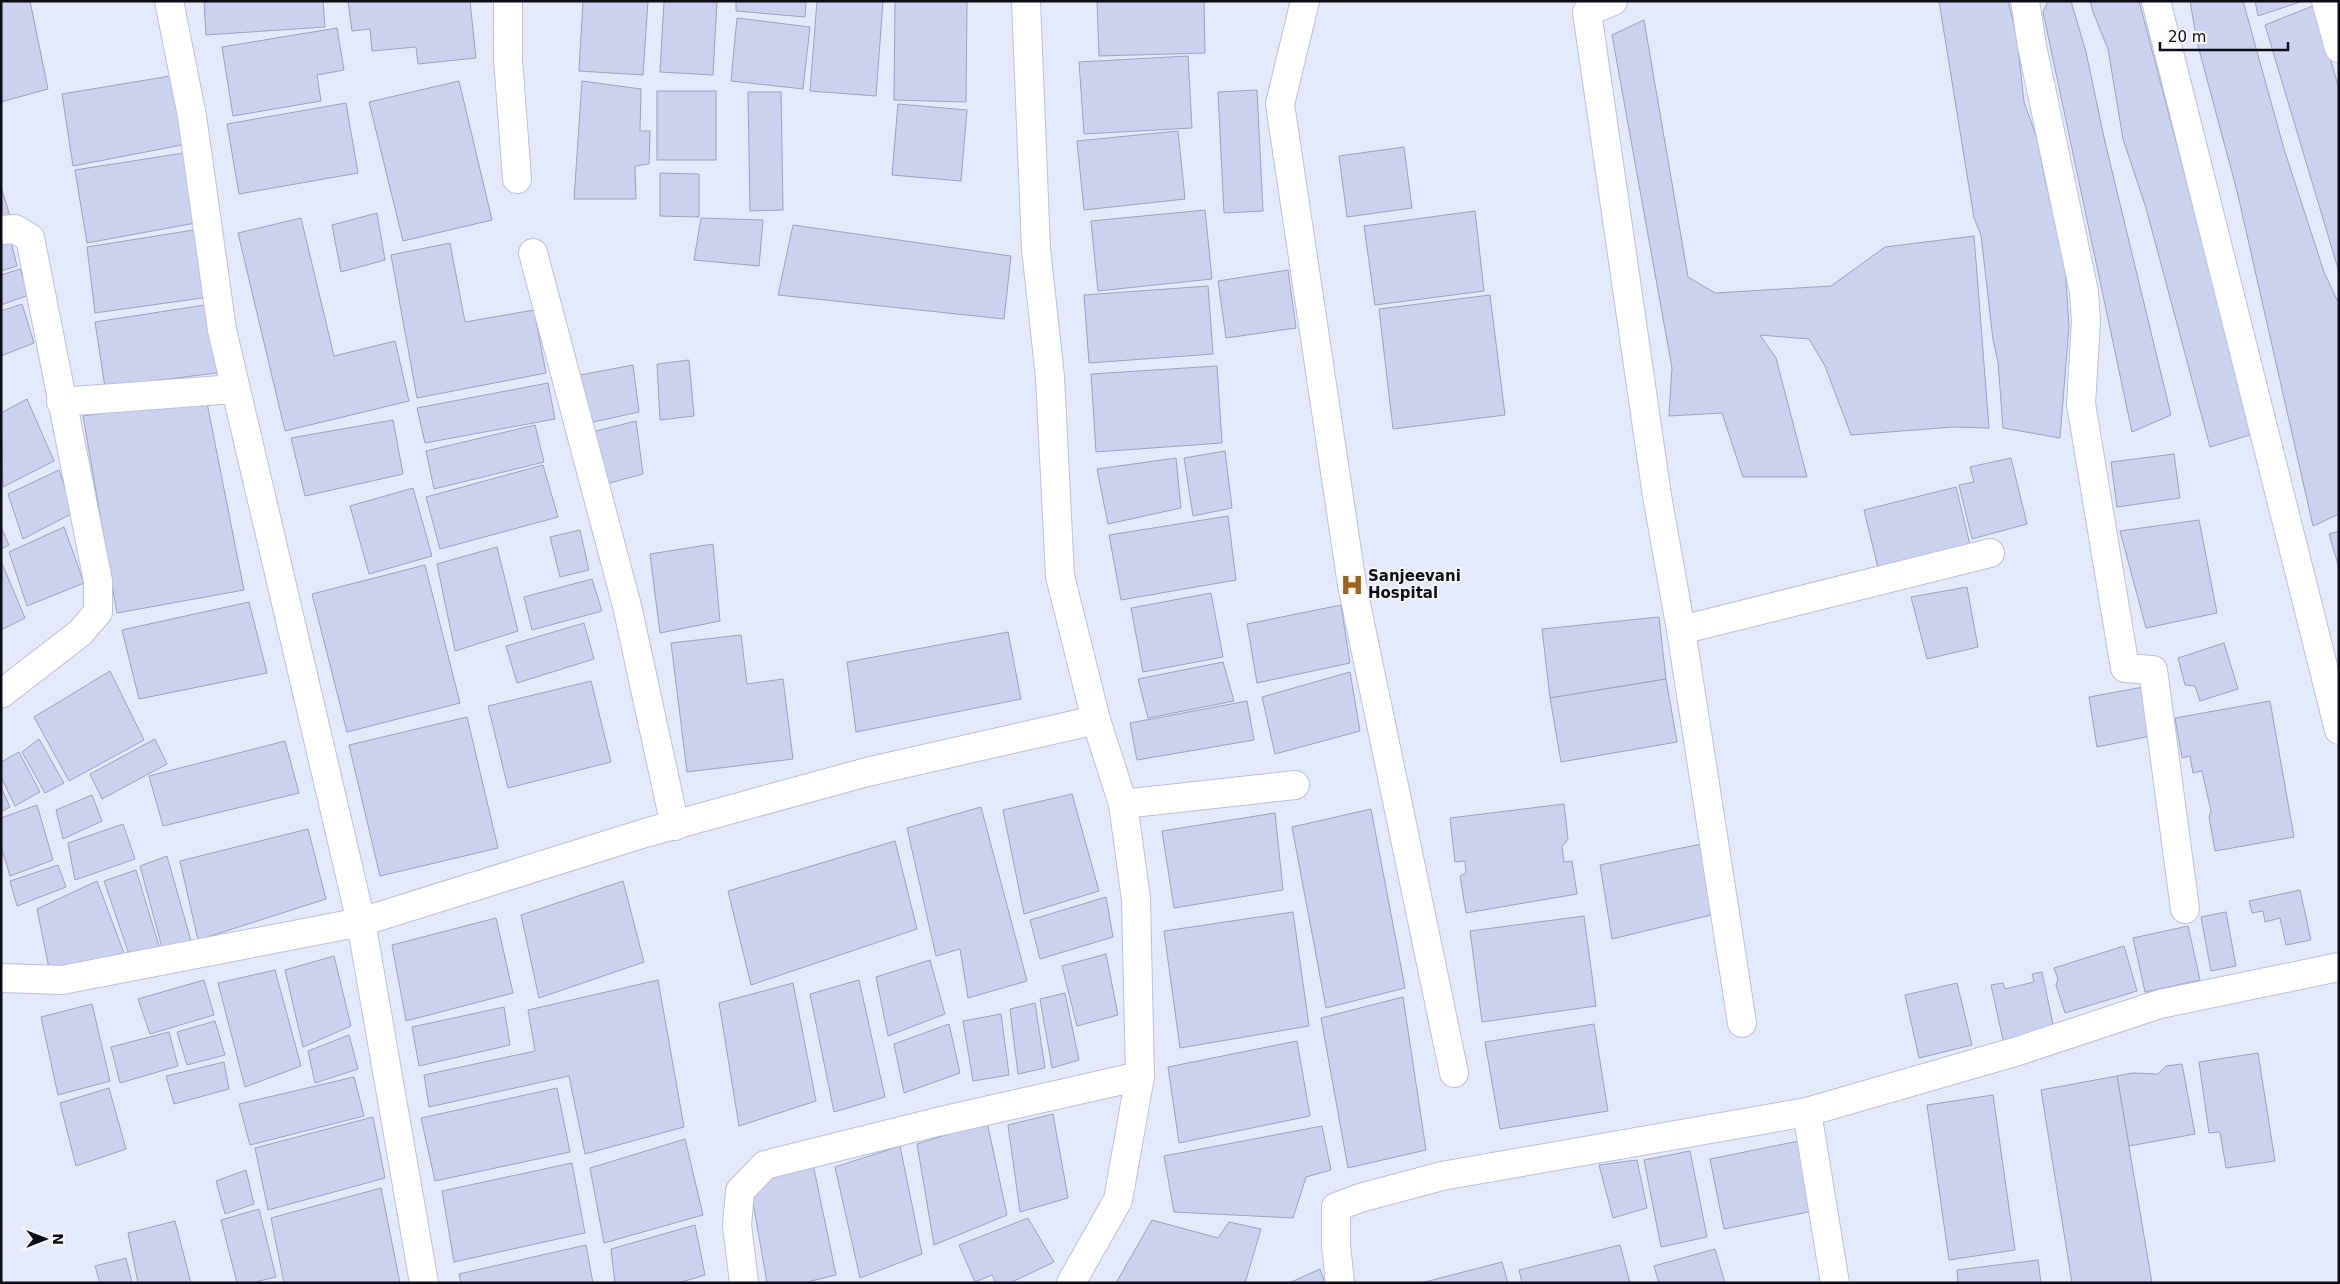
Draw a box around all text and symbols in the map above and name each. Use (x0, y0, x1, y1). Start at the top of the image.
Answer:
scale bar (2160, 20, 2288, 52)
text: 20 m (2168, 28, 2206, 46)
place label: Sanjeevani Hospital (1368, 567, 1461, 602)
hospital icon: Sanjeevani Hospital (1339, 572, 1365, 598)
north arrow (20, 1214, 70, 1264)
text: N (50, 1233, 66, 1245)

